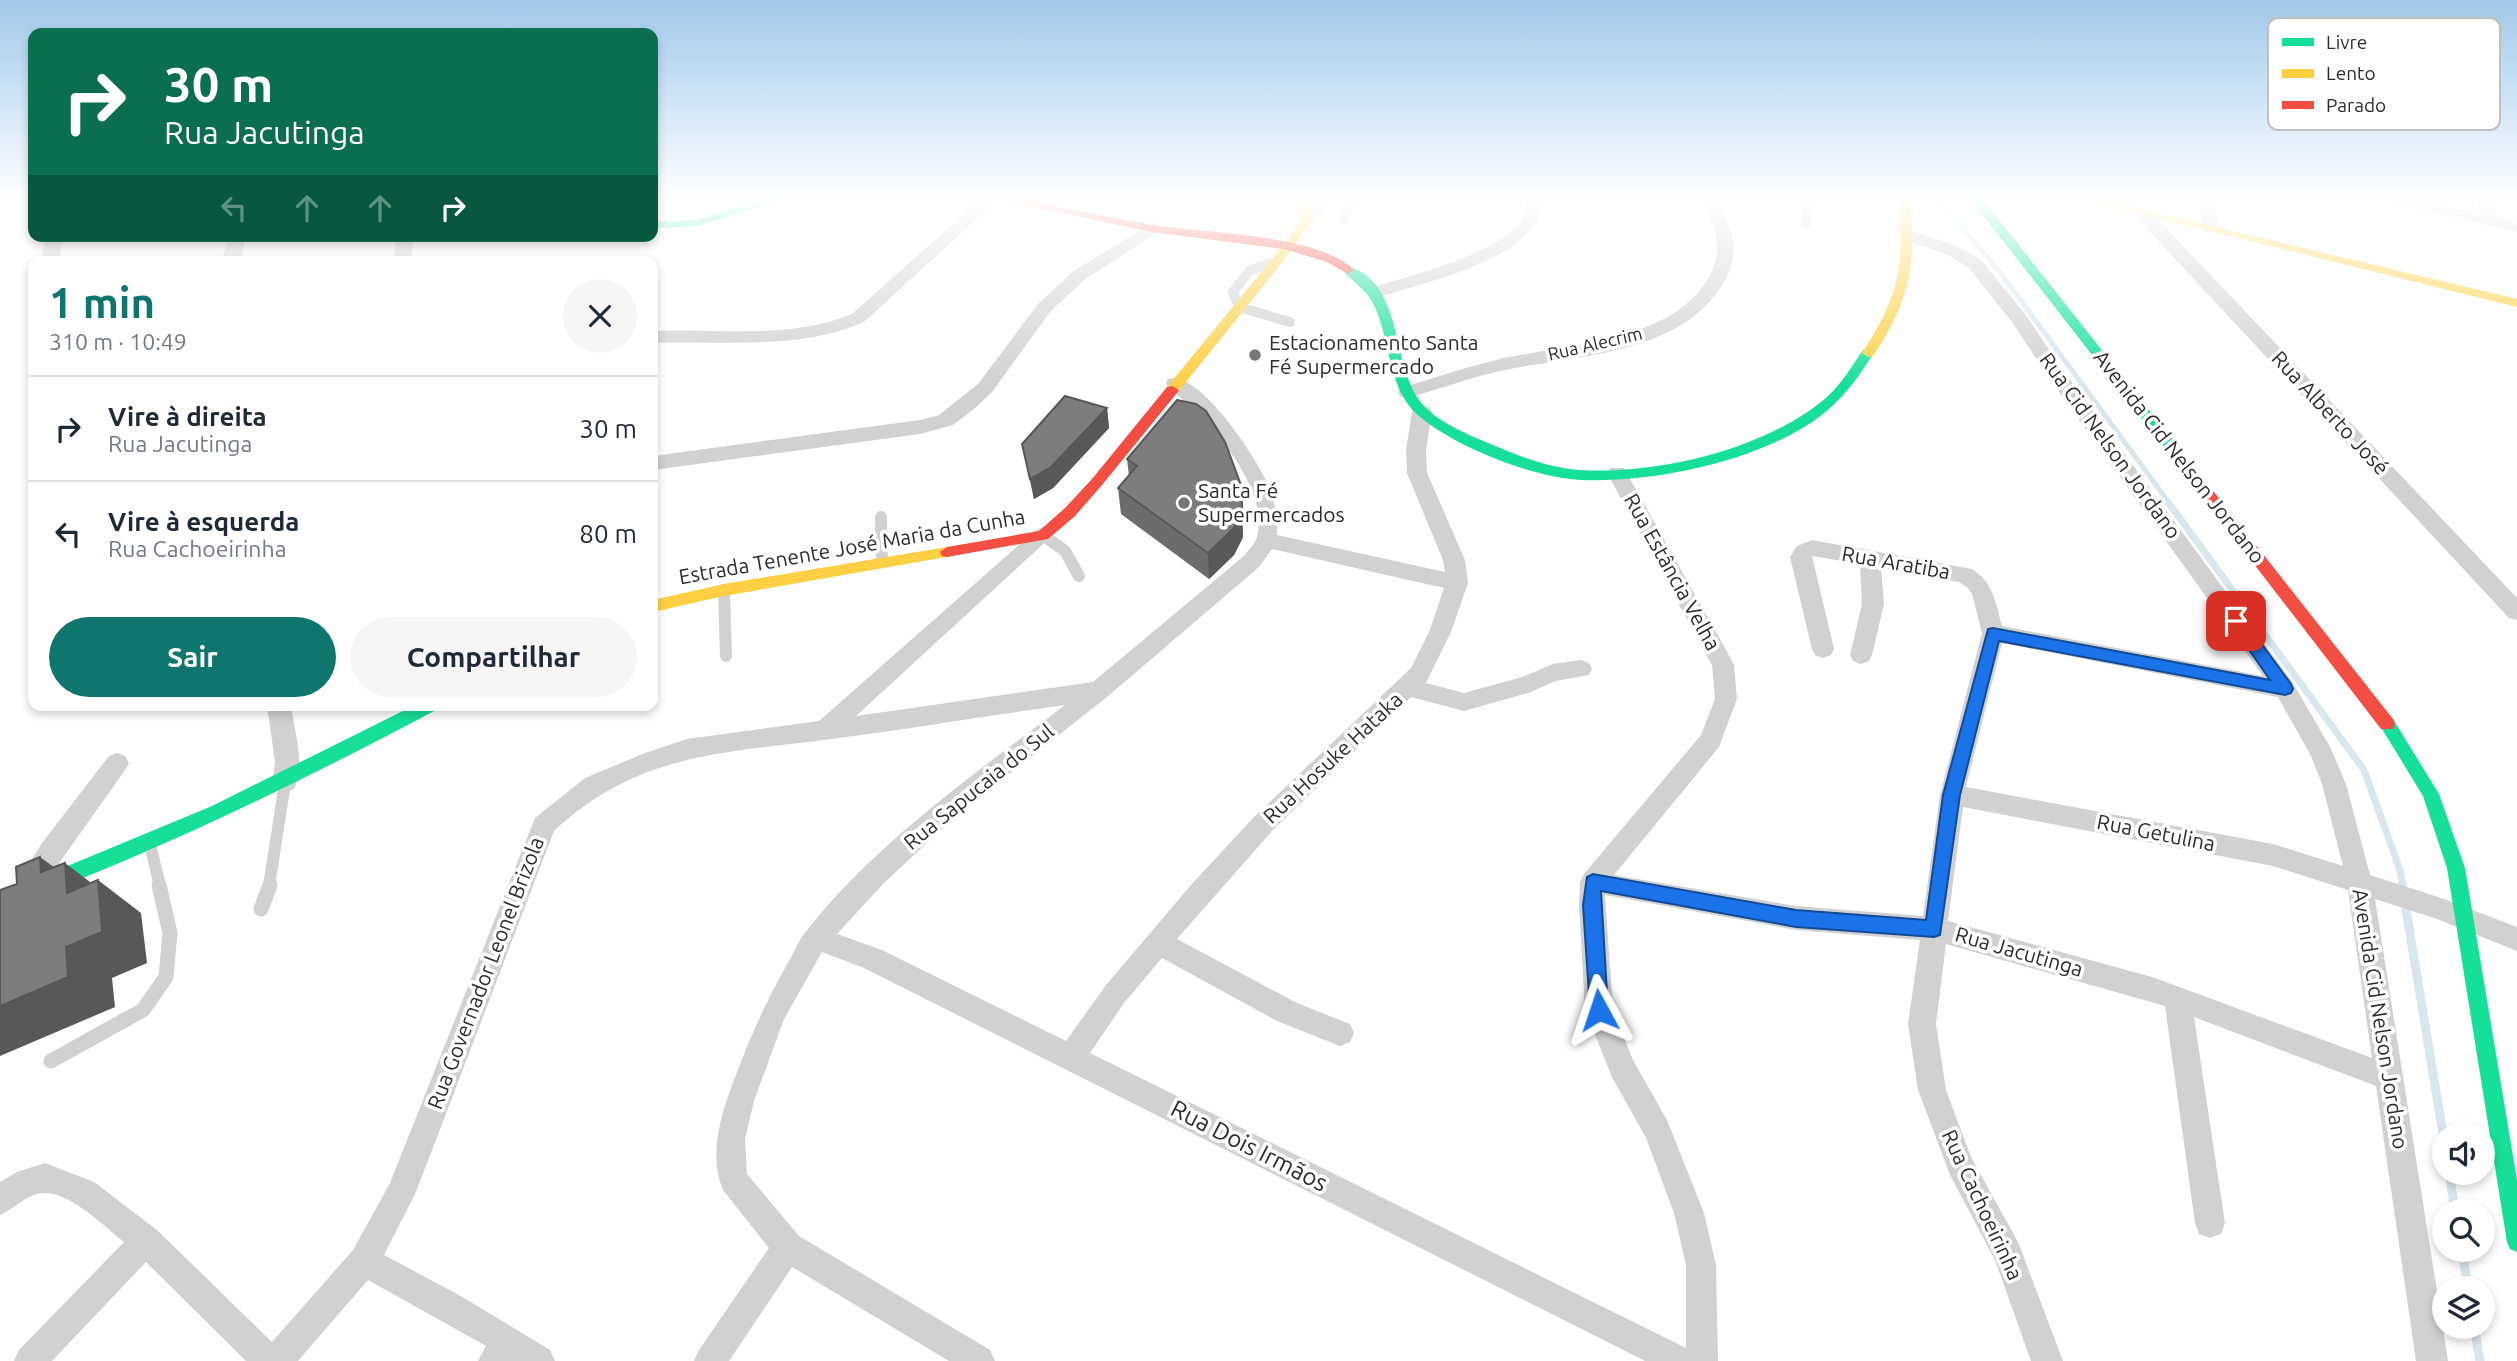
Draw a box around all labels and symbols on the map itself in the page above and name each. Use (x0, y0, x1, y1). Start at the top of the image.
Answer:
legend (2268, 18, 2500, 130)
text: Livre (2326, 31, 2367, 53)
text: Lento (2326, 62, 2376, 84)
text: Parado (2326, 94, 2386, 116)
street label: Rua Alecrim (1546, 322, 1644, 364)
place label: Estacionamento Santa Fé Supermercado (1269, 330, 1479, 378)
street label: Avenida Cid Nelson Jordano (2089, 345, 2270, 568)
street label: Rua Alberto José (2267, 346, 2394, 479)
marker: Estacionamento Santa Fé Supermercado (1247, 347, 1263, 363)
street label: Rua Cid Nelson Jordano (2035, 348, 2186, 543)
place label: Santa Fé Supermercados (1198, 478, 1345, 526)
street label: Rua Estância Velha (1620, 489, 1726, 654)
marker: Santa Fé Supermercados (1176, 495, 1192, 511)
street label: Estrada Tenente José Maria da Cunha (677, 504, 1027, 588)
street label: Rua Aratiba (1840, 541, 1952, 583)
pin (2206, 591, 2266, 651)
street label: Rua Hosuke Hataka (1258, 687, 1407, 828)
street label: Rua Sapucaia do Sul (899, 718, 1058, 854)
street label: Rua Getulina (2095, 809, 2217, 855)
street label: Rua Governador Leonel Brizola (422, 833, 548, 1112)
street label: Avenida Cid Nelson Jordano (2349, 887, 2413, 1151)
street label: Rua Jacutinga (1953, 921, 2086, 981)
position arrow (1562, 973, 1636, 1047)
street label: Rua Dois Irmãos (1166, 1094, 1332, 1197)
street label: Rua Cachoeirinha (1938, 1126, 2028, 1283)

